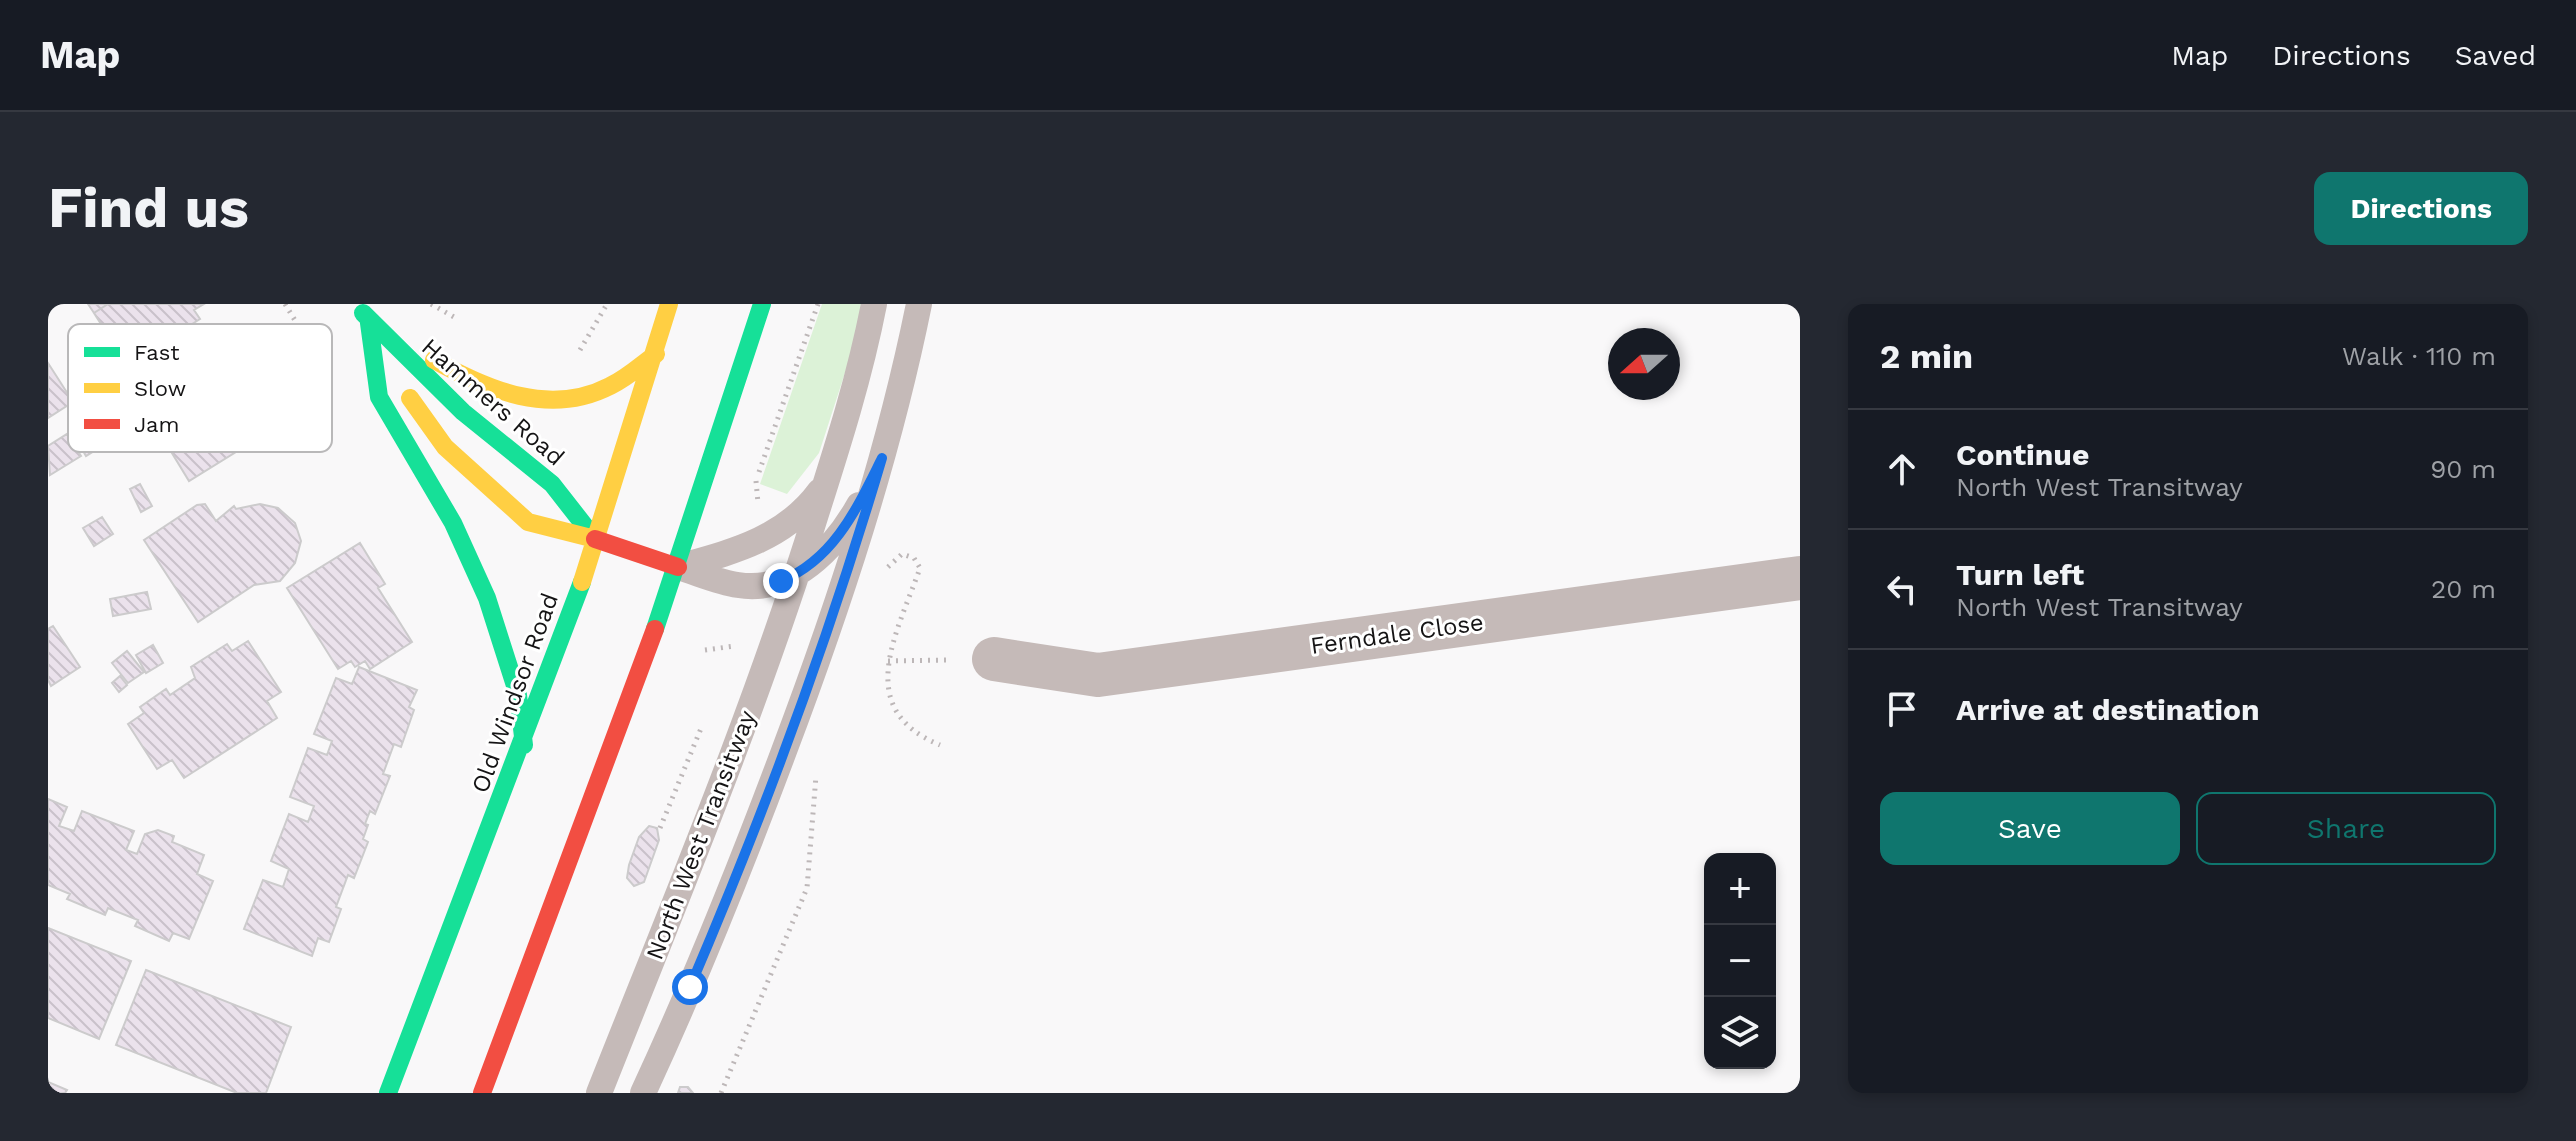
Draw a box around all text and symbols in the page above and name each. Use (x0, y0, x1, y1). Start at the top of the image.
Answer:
text: Map (40, 33, 120, 77)
text: Map (2171, 39, 2228, 72)
text: Directions (2272, 39, 2411, 72)
text: Saved (2455, 39, 2536, 72)
button: Directions (2314, 172, 2528, 245)
text: Find us (48, 175, 249, 241)
legend (68, 324, 332, 452)
north arrow (1608, 328, 1680, 400)
street label: Hammers Road (416, 333, 570, 471)
text: 2 min (1880, 336, 1973, 376)
text: Fast (134, 340, 180, 365)
text: Walk · 110 m (2342, 341, 2496, 371)
text: Slow (134, 376, 186, 401)
text: Jam (134, 412, 179, 437)
text: Continue (1956, 437, 2089, 472)
icon: ahead (1880, 447, 1924, 491)
text: 90 m (2430, 454, 2496, 484)
text: North West Transitway (1956, 472, 2243, 502)
text: Turn left (1956, 557, 2084, 592)
route end (763, 563, 799, 599)
icon: left (1880, 567, 1924, 611)
text: 20 m (2431, 574, 2496, 604)
street label: Old Windsor Road (466, 589, 564, 797)
text: North West Transitway (1956, 592, 2243, 622)
street label: Ferndale Close (1309, 608, 1485, 660)
icon: arrive (1880, 687, 1924, 731)
text: Arrive at destination (1956, 692, 2260, 727)
street label: North West Transitway (641, 706, 762, 964)
button: Save (1880, 792, 2180, 865)
button: Share (2196, 792, 2496, 865)
map controls (1704, 853, 1776, 1069)
button: + (1704, 853, 1776, 925)
button: − (1704, 925, 1776, 997)
route start (672, 969, 708, 1005)
button: layers (1704, 997, 1776, 1069)

